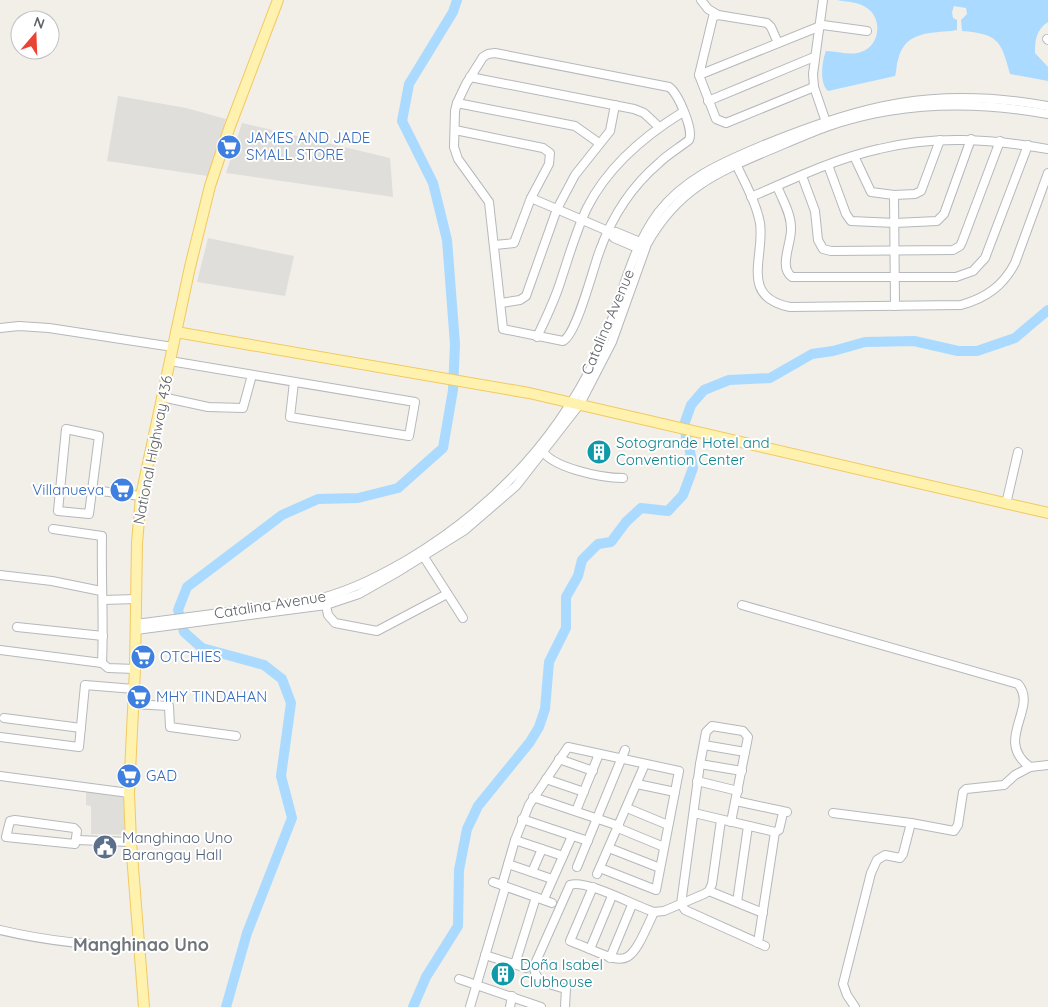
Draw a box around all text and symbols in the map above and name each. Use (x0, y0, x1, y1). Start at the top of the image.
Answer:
north arrow (10, 10, 60, 60)
text: N (31, 13, 47, 33)
place label: JAMES AND JADE SMALL STORE (246, 128, 370, 164)
supermarket icon: JAMES AND JADE SMALL STORE (216, 134, 242, 160)
street label: Catalina Avenue (577, 266, 638, 377)
street label: National Highway 436 (129, 374, 176, 526)
place label: Sotogrande Hotel and Convention Center (616, 433, 770, 469)
building icon: Sotogrande Hotel and Convention Center (586, 439, 612, 465)
supermarket icon: Villanueva (109, 477, 135, 503)
place label: Villanueva (32, 480, 104, 499)
street label: Catalina Avenue (213, 586, 327, 623)
supermarket icon: OTCHIES (130, 644, 156, 670)
place label: OTCHIES (160, 647, 221, 666)
supermarket icon: MHY TINDAHAN (126, 684, 152, 710)
place label: MHY TINDAHAN (156, 687, 267, 706)
supermarket icon: GAD (116, 763, 142, 789)
place label: GAD (146, 766, 177, 785)
place label: Manghinao Uno Barangay Hall (122, 828, 233, 864)
public building icon: Manghinao Uno Barangay Hall (92, 834, 118, 860)
district label: Manghinao Uno (73, 933, 209, 956)
place label: Doña Isabel Clubhouse (520, 955, 603, 991)
building icon: Doña Isabel Clubhouse (490, 961, 516, 987)

